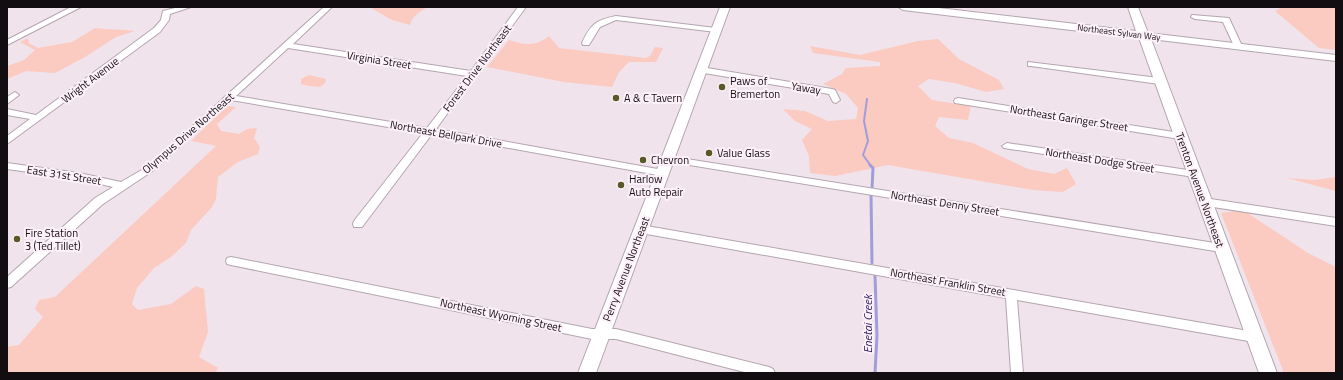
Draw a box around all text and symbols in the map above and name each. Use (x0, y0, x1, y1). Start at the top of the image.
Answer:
street label: Northeast Sylvan Way (1077, 20, 1162, 44)
street label: Forest Drive Northeast (439, 21, 515, 115)
street label: Virginia Street (346, 47, 413, 73)
street label: Wright Avenue (58, 53, 122, 107)
place label: Paws of Bremerton (730, 73, 780, 102)
street label: Yaway (790, 78, 823, 98)
marker: Paws of Bremerton (717, 82, 727, 92)
street label: Olympus Drive Northeast (139, 89, 237, 177)
place label: A & C Tavern (624, 90, 682, 106)
marker: A & C Tavern (611, 93, 621, 103)
street label: Northeast Garinger Street (1009, 101, 1129, 135)
street label: Northeast Bellpark Drive (389, 116, 504, 152)
street label: Trenton Avenue Northeast (1172, 130, 1228, 250)
street label: Northeast Dodge Street (1044, 143, 1156, 177)
place label: Value Glass (717, 145, 770, 161)
marker: Value Glass (704, 148, 714, 158)
place label: Chevron (651, 152, 689, 168)
marker: Chevron (638, 155, 648, 165)
street label: East 31st Street (26, 161, 102, 189)
place label: Harlow Auto Repair (629, 171, 683, 200)
marker: Harlow Auto Repair (616, 180, 626, 190)
street label: Northeast Denny Street (890, 187, 1001, 220)
street label: Perry Avenue Northeast (599, 214, 653, 324)
place label: Fire Station 3 (Ted Tillet) (25, 225, 81, 254)
marker: Fire Station 3 (Ted Tillet) (12, 234, 22, 244)
street label: Northeast Franklin Street (889, 264, 1007, 300)
water label: Enetai Creek (858, 293, 877, 353)
street label: Northeast Wyoming Street (439, 294, 563, 336)

